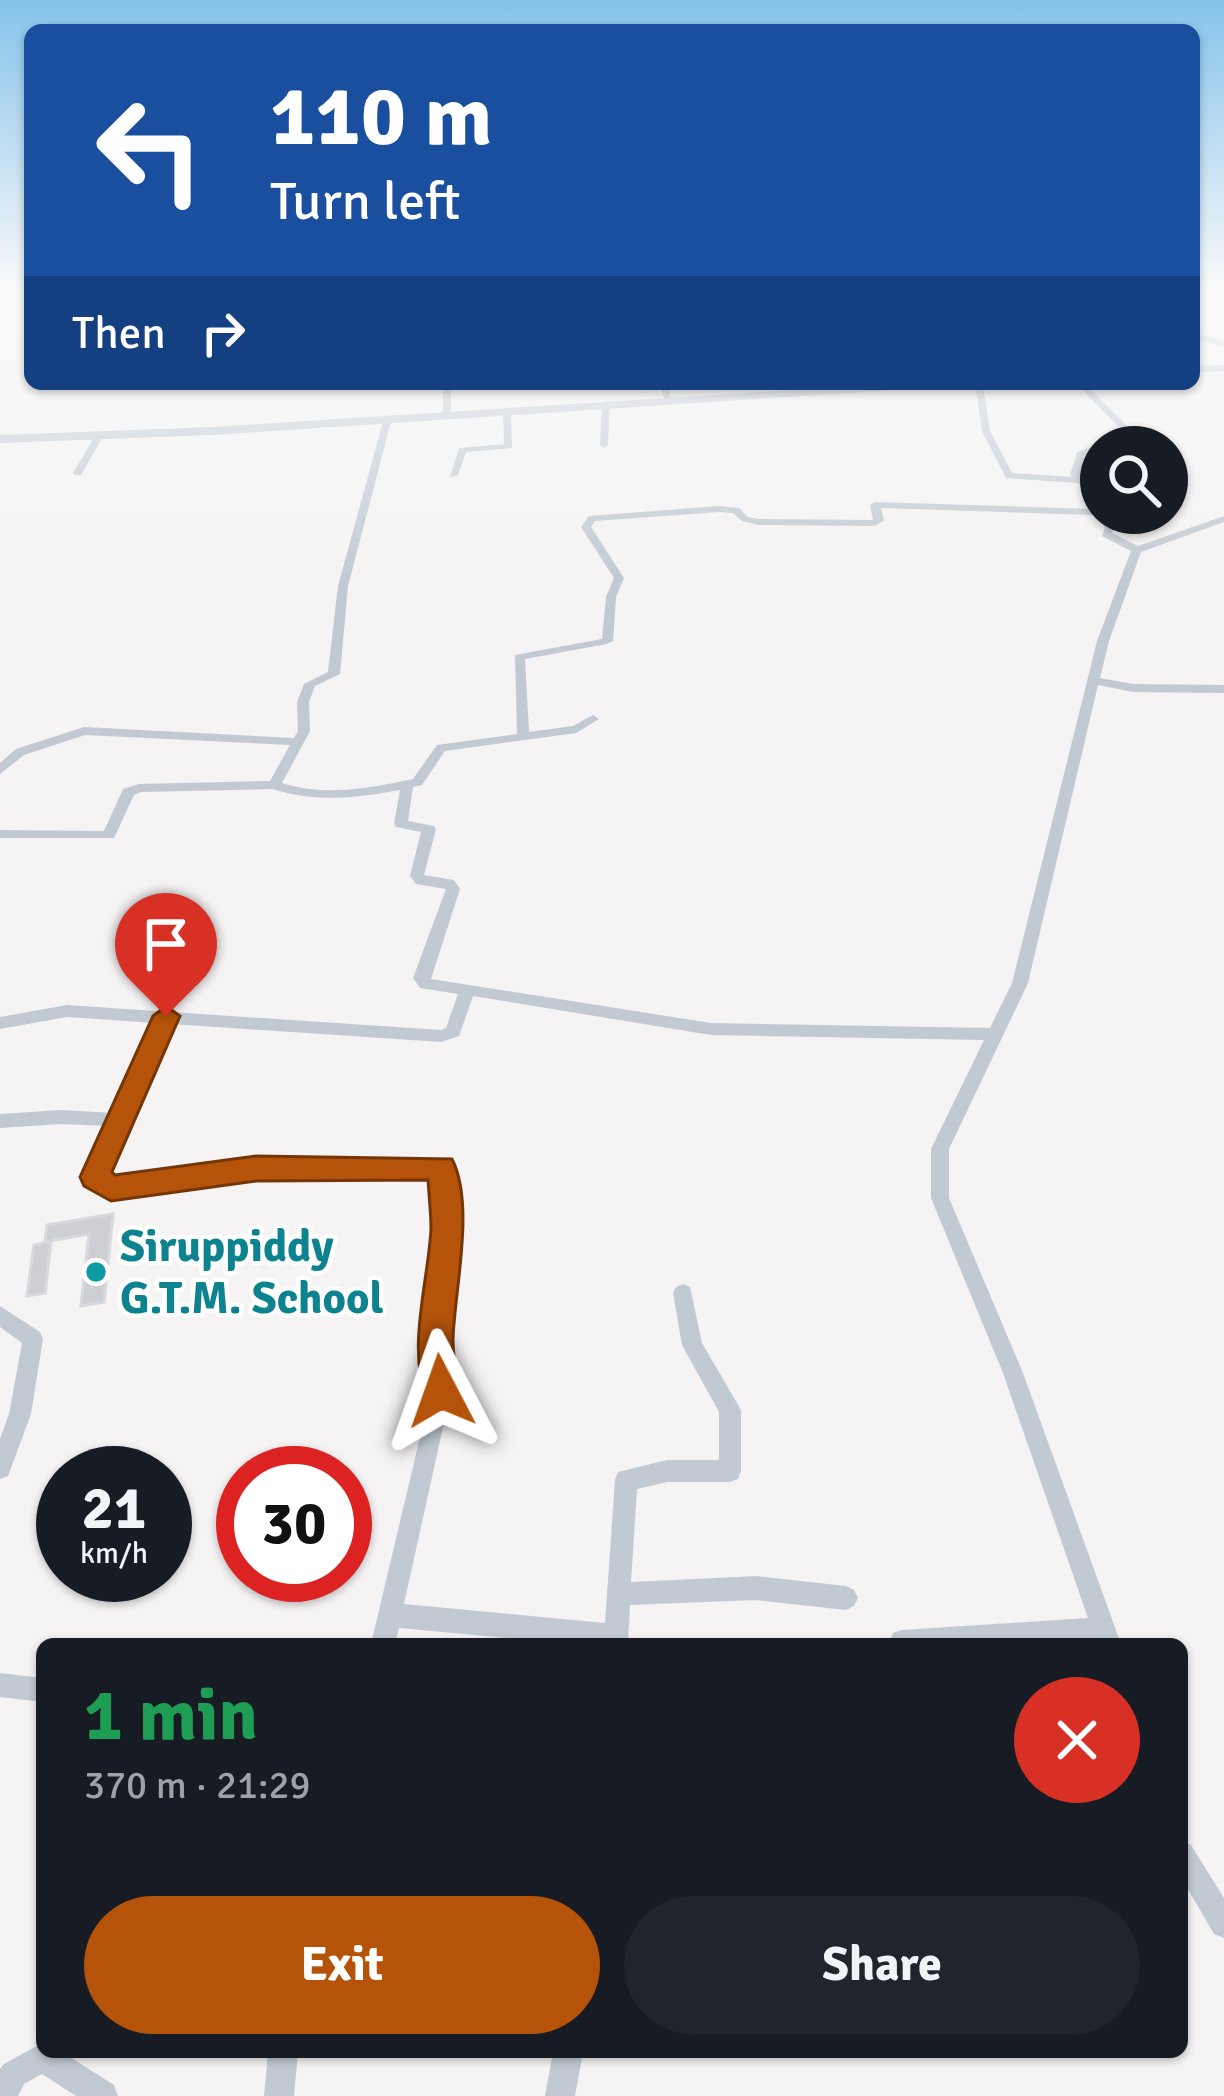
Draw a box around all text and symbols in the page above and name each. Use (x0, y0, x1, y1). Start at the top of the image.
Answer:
text: 110 m (270, 65, 492, 169)
icon: left (72, 72, 228, 228)
text: Turn left (270, 168, 460, 235)
icon: right (190, 300, 256, 366)
text: Then (72, 306, 166, 361)
map controls (1080, 426, 1188, 534)
button: search (1080, 426, 1188, 534)
pin (115, 893, 217, 1016)
icon: arrive (133, 911, 199, 977)
place label: Siruppiddy G.T.M. School (120, 1219, 384, 1326)
marker: Siruppiddy G.T.M. School (83, 1259, 109, 1285)
position arrow (378, 1328, 504, 1454)
speed limit sign: 30 (216, 1446, 372, 1602)
text: 21 (82, 1472, 146, 1546)
text: km/h (80, 1535, 148, 1572)
text: 1 min (84, 1671, 258, 1760)
button: close (1014, 1677, 1140, 1803)
text: 370 m · 21:29 (84, 1761, 311, 1809)
button: Exit (84, 1896, 600, 2034)
button: Share (624, 1896, 1140, 2034)

